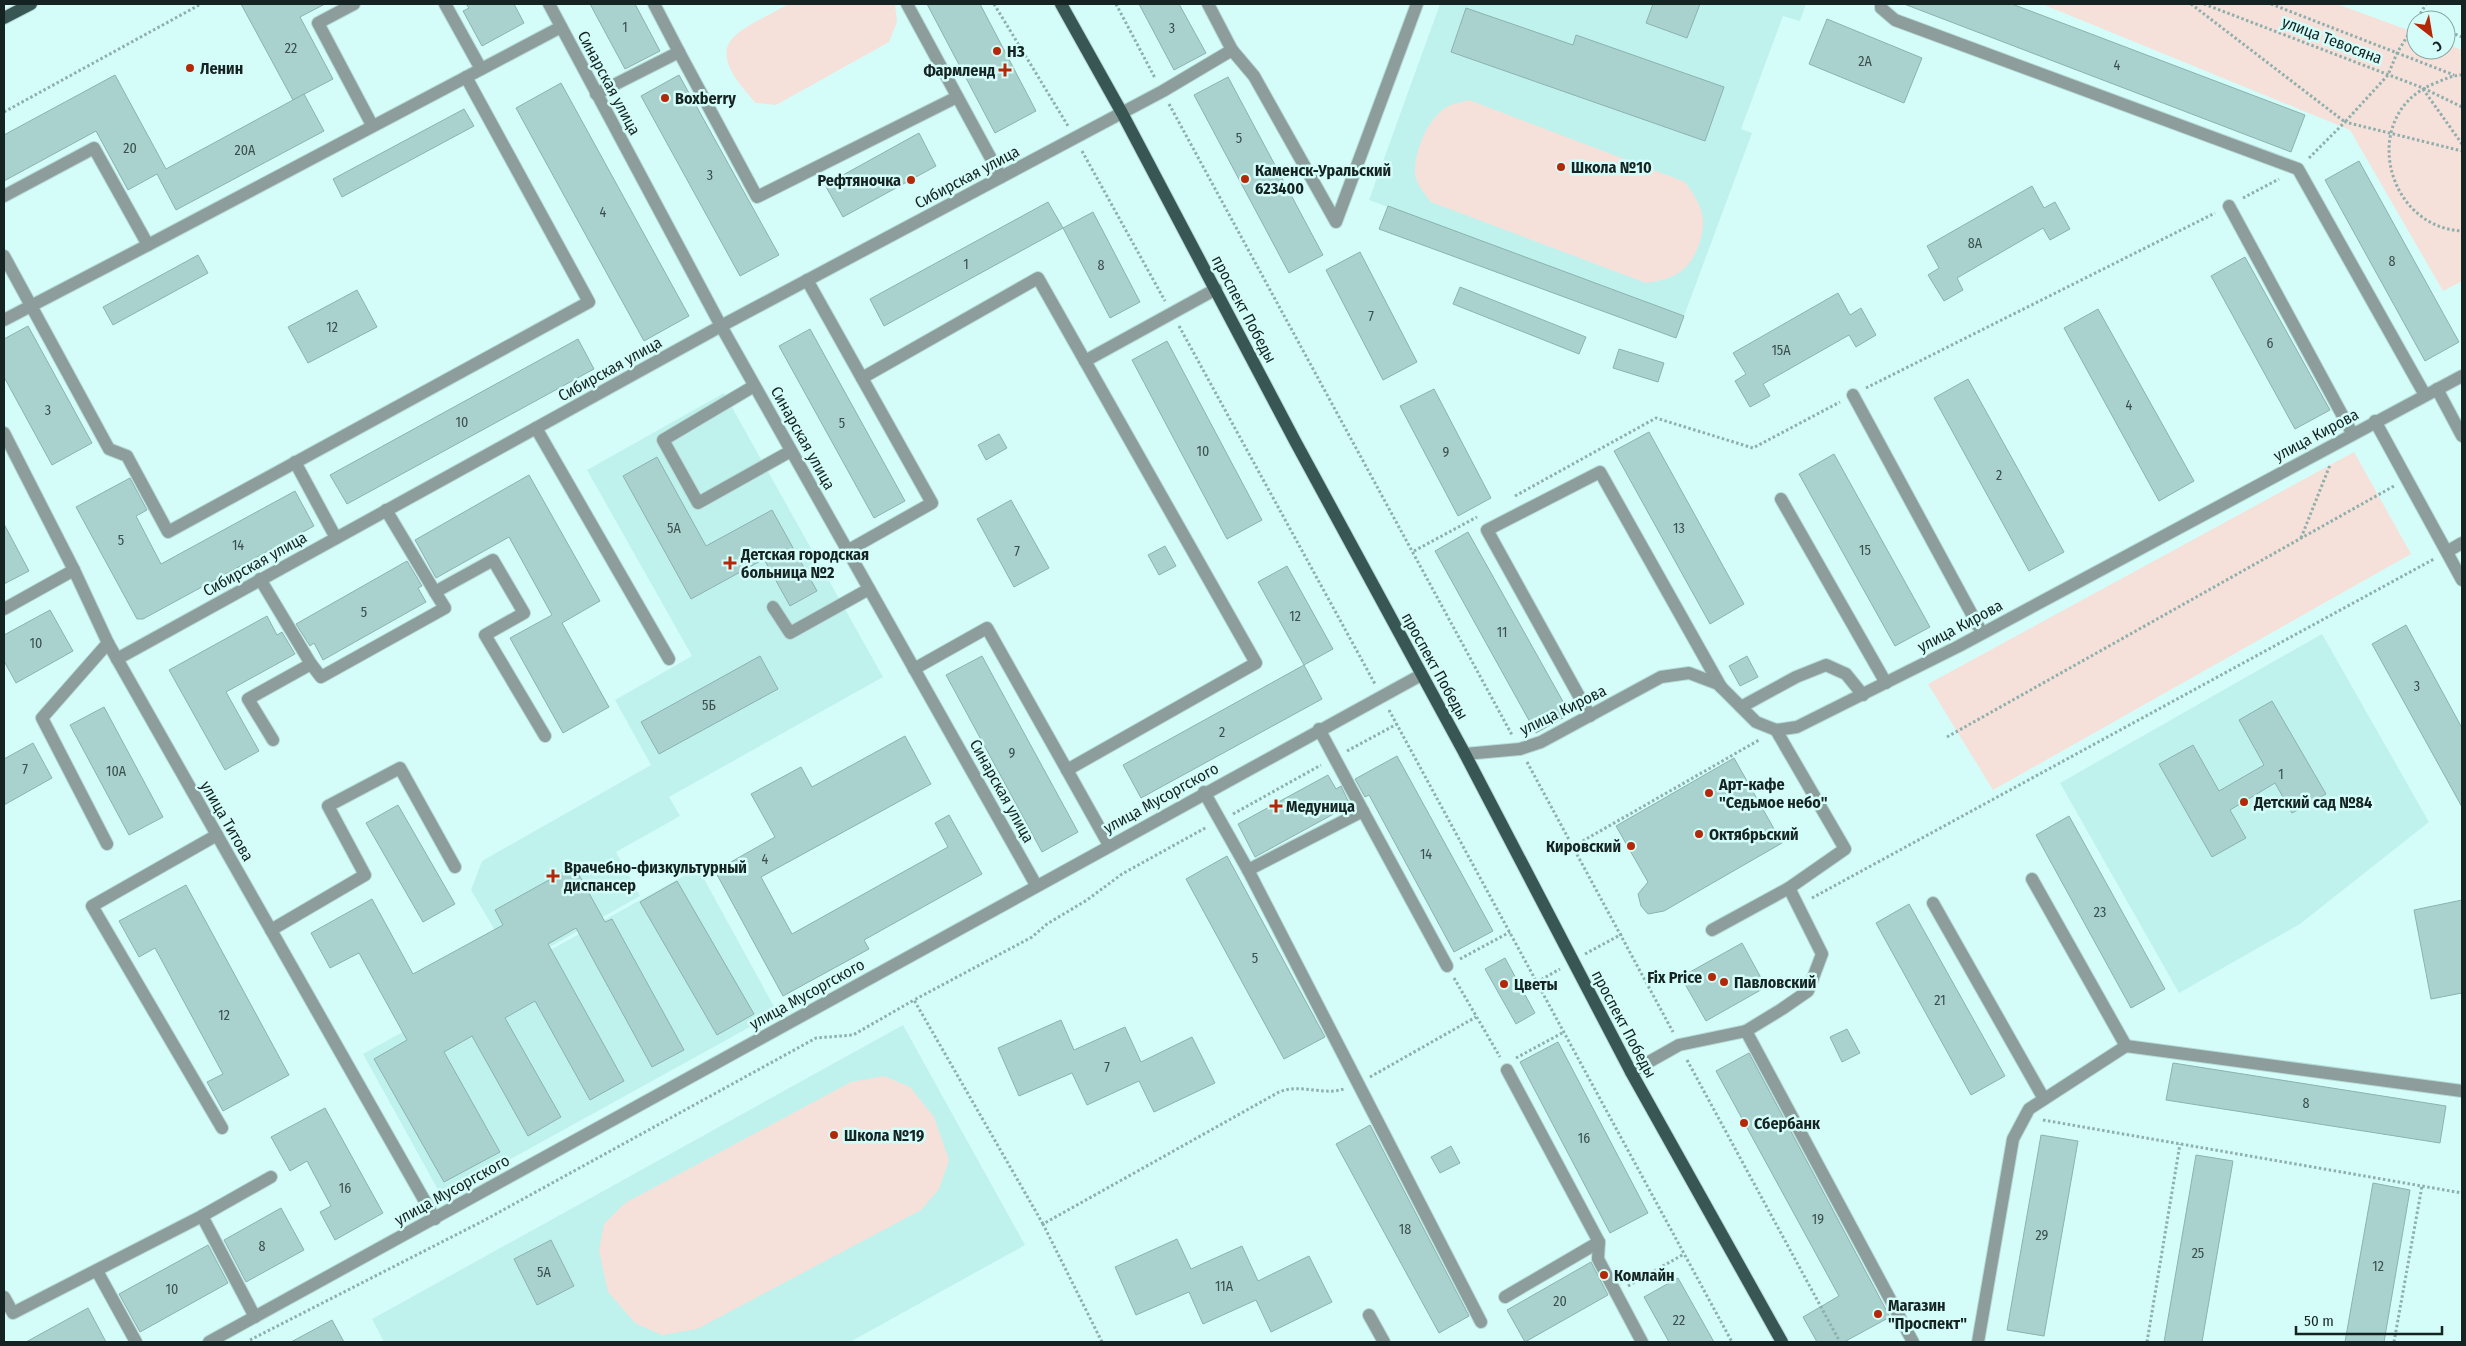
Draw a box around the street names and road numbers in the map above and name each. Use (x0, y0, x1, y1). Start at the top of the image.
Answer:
street label: улица Тевосяна (2279, 12, 2385, 68)
street label: Синарская улица (574, 28, 644, 138)
street label: Сибирская улица (911, 141, 1023, 213)
street label: проспект Победы (1208, 252, 1280, 366)
street label: Сибирская улица (555, 333, 665, 405)
street label: Синарская улица (767, 383, 839, 493)
street label: улица Кирова (2270, 405, 2362, 465)
street label: Сибирская улица (200, 528, 310, 600)
street label: улица Кирова (1914, 596, 2006, 656)
street label: проспект Победы (1398, 609, 1472, 723)
street label: улица Кирова (1517, 681, 1609, 739)
street label: Синарская улица (966, 736, 1038, 846)
street label: улица Мусоргского (1100, 759, 1222, 837)
street label: улица Титова (196, 777, 258, 865)
street label: улица Мусоргского (746, 955, 868, 1033)
street label: проспект Победы (1588, 967, 1660, 1081)
street label: улица Мусоргского (391, 1151, 513, 1229)

